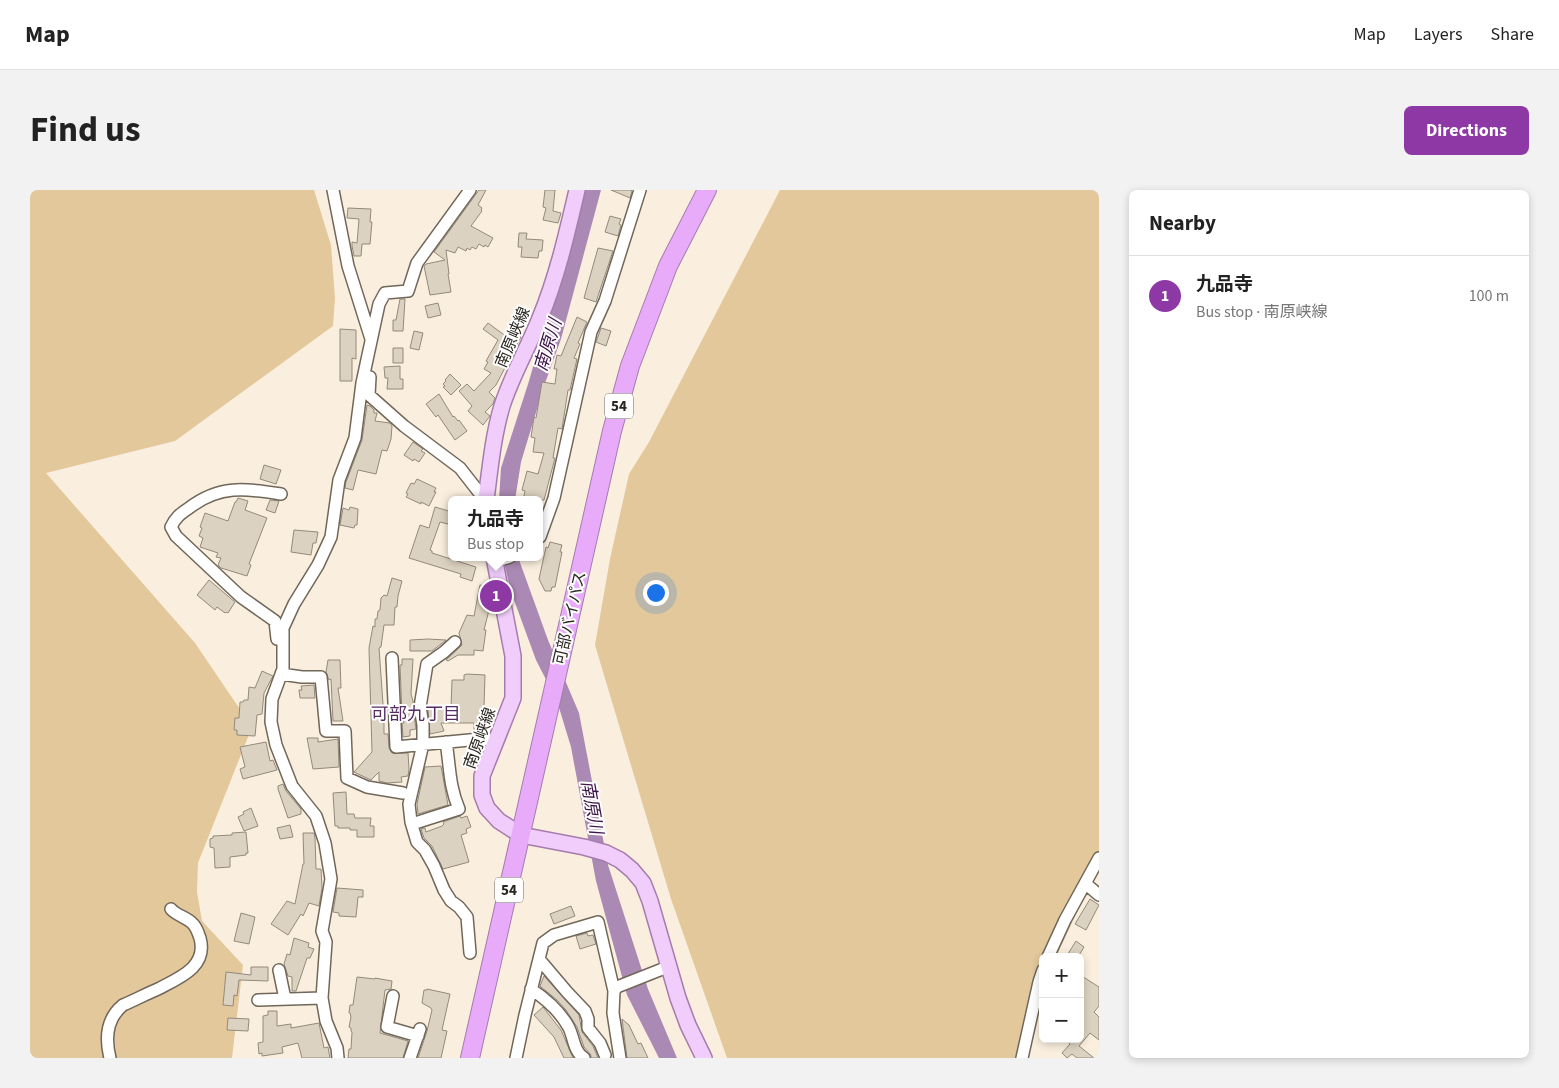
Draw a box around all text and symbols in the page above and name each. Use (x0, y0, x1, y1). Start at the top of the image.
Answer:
text: Map (25, 17, 70, 52)
text: Map (1354, 22, 1386, 47)
text: Layers (1414, 22, 1463, 47)
text: Share (1491, 22, 1534, 47)
text: Find us (30, 105, 140, 155)
button: Directions (1404, 106, 1529, 155)
text: Nearby (1149, 208, 1216, 238)
text: 九品寺 (1196, 271, 1253, 298)
text: 1 (1161, 285, 1169, 307)
text: 100 m (1469, 285, 1509, 307)
text: Bus stop · 南原峡線 (1196, 301, 1328, 323)
street label: 南原峡線 (490, 304, 536, 371)
water label: 南原川 (529, 314, 569, 375)
road number: 54 (605, 394, 633, 418)
popup (448, 496, 543, 561)
text: 九品寺 (467, 506, 524, 533)
text: Bus stop (467, 533, 524, 555)
street label: 可部バイパス (548, 569, 591, 667)
pin: 1 (480, 577, 512, 615)
your location (643, 580, 669, 606)
district label: 可部九丁目 (371, 702, 461, 727)
street label: 南原峡線 (459, 705, 501, 772)
water label: 南原川 (575, 778, 609, 838)
road number: 54 (495, 878, 523, 902)
map controls (1039, 953, 1084, 1043)
button: + (1039, 953, 1084, 998)
button: − (1039, 998, 1084, 1043)

